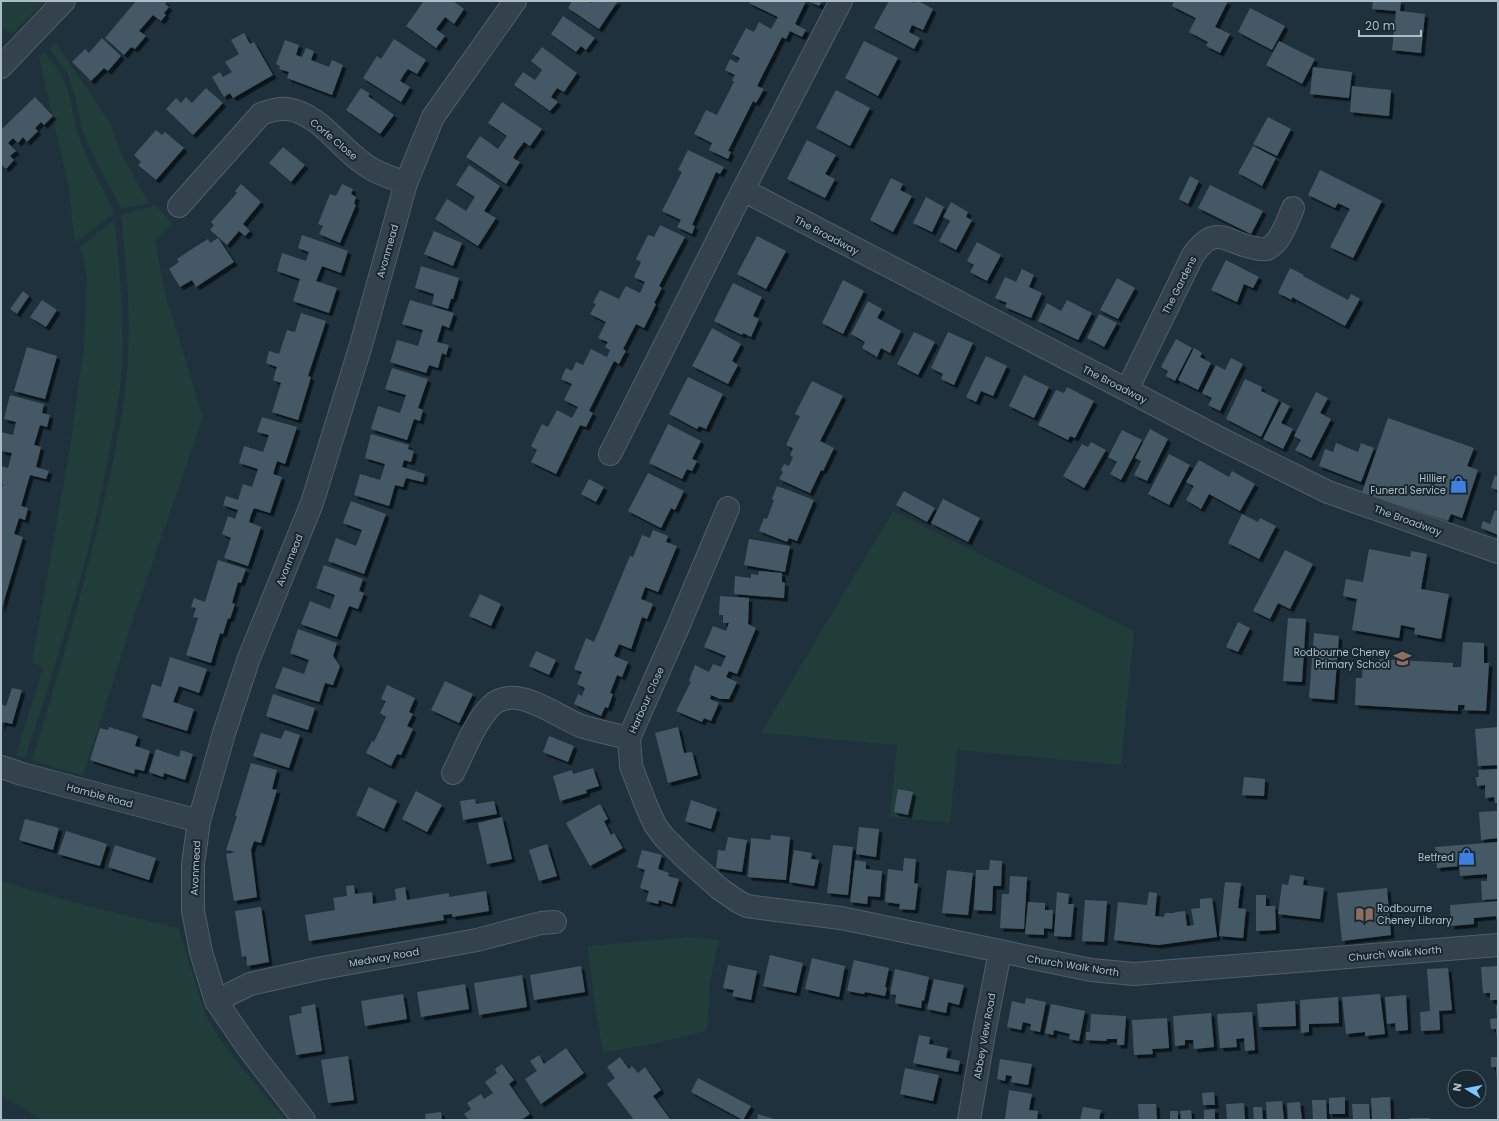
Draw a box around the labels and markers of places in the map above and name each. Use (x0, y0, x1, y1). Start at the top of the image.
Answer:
place label: Hillier Funeral Service (1370, 471, 1446, 498)
shop icon: Hillier Funeral Service (1449, 474, 1469, 494)
place label: Rodbourne Cheney Primary School (1294, 645, 1390, 672)
school or university icon: Rodbourne Cheney Primary School (1393, 648, 1413, 668)
shop icon: Betfred (1457, 847, 1477, 867)
place label: Betfred (1418, 850, 1454, 865)
place label: Rodbourne Cheney Library (1377, 901, 1452, 928)
library icon: Rodbourne Cheney Library (1354, 904, 1374, 924)

